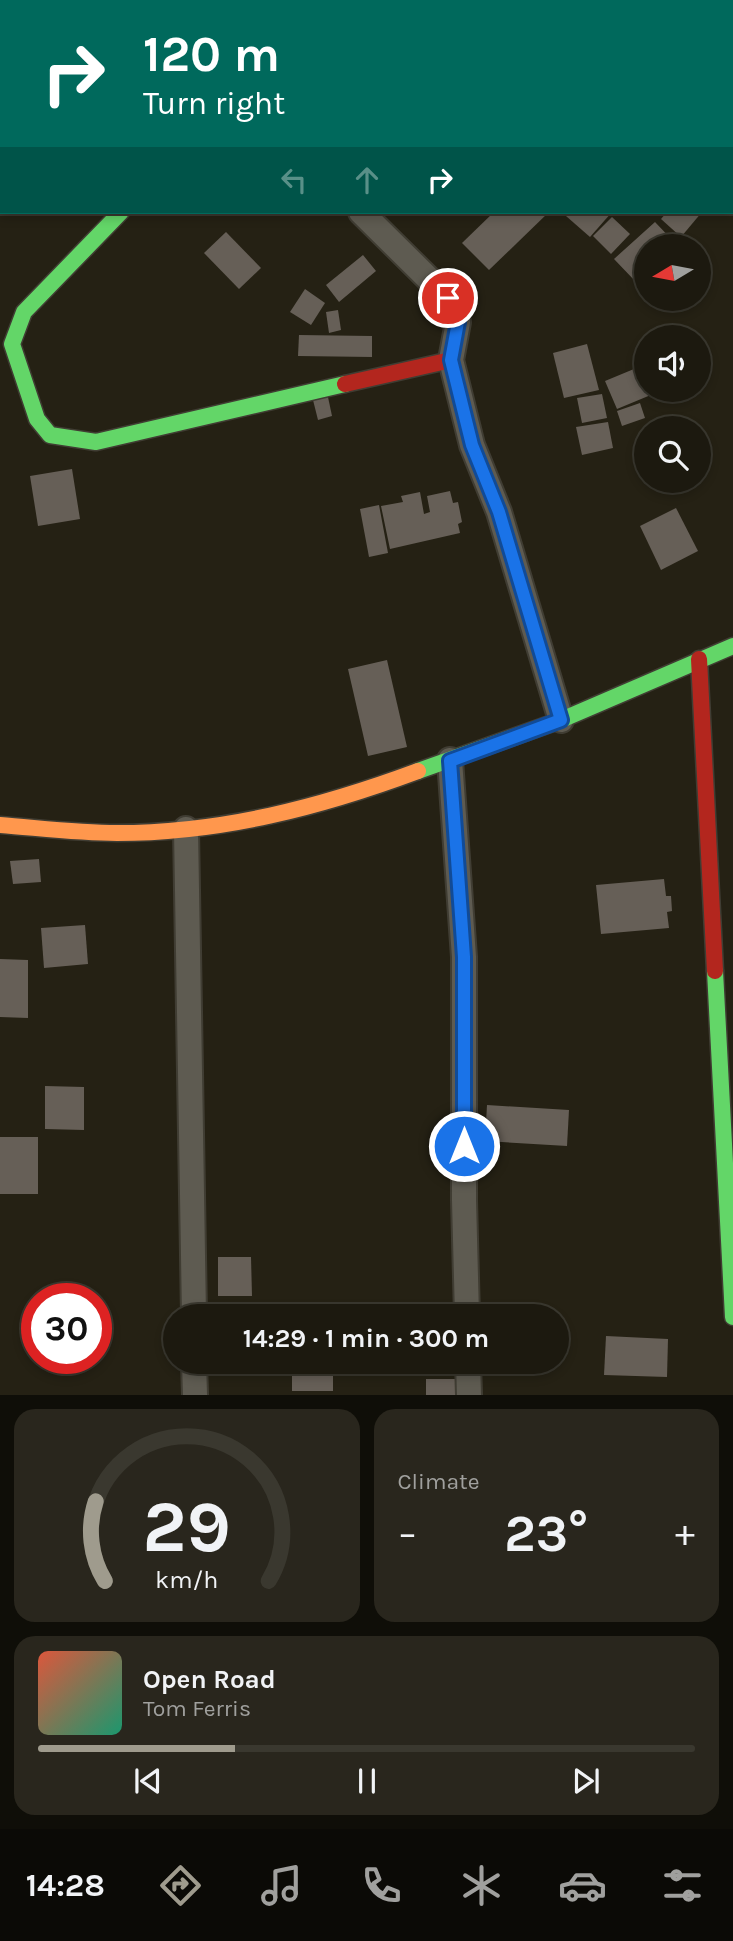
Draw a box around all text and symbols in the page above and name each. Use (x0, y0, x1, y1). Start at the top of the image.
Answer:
text: 120 m (143, 26, 280, 83)
icon: right (28, 28, 119, 119)
text: Turn right (143, 85, 285, 122)
icon: left (275, 161, 313, 199)
icon: ahead (348, 161, 386, 199)
icon: right (421, 161, 459, 199)
north arrow (634, 234, 710, 312)
map controls (634, 234, 711, 493)
pin (418, 268, 478, 328)
icon: arrive (429, 279, 467, 317)
button: sound (634, 325, 711, 402)
button: search (634, 416, 711, 493)
position arrow (427, 1109, 501, 1183)
speed limit sign: 30 (21, 1283, 112, 1374)
text: 14:29 · 1 min · 300 m (243, 1323, 489, 1354)
text: Climate (398, 1468, 480, 1495)
text: 29 (143, 1485, 231, 1570)
text: 23° (504, 1503, 588, 1564)
text: − (398, 1511, 417, 1556)
text: + (675, 1511, 695, 1556)
text: km/h (155, 1565, 218, 1594)
text: Open Road (143, 1664, 276, 1695)
text: Tom Ferris (143, 1695, 251, 1722)
icon: previous (129, 1762, 167, 1800)
icon: pause (348, 1762, 386, 1800)
icon: next (567, 1762, 605, 1800)
icon: directions (156, 1861, 205, 1910)
icon: music (257, 1861, 306, 1910)
icon: phone (357, 1861, 406, 1910)
icon: climate (457, 1861, 506, 1910)
icon: car (558, 1861, 607, 1910)
icon: filters (658, 1861, 707, 1910)
text: 14:28 (26, 1867, 105, 1904)

